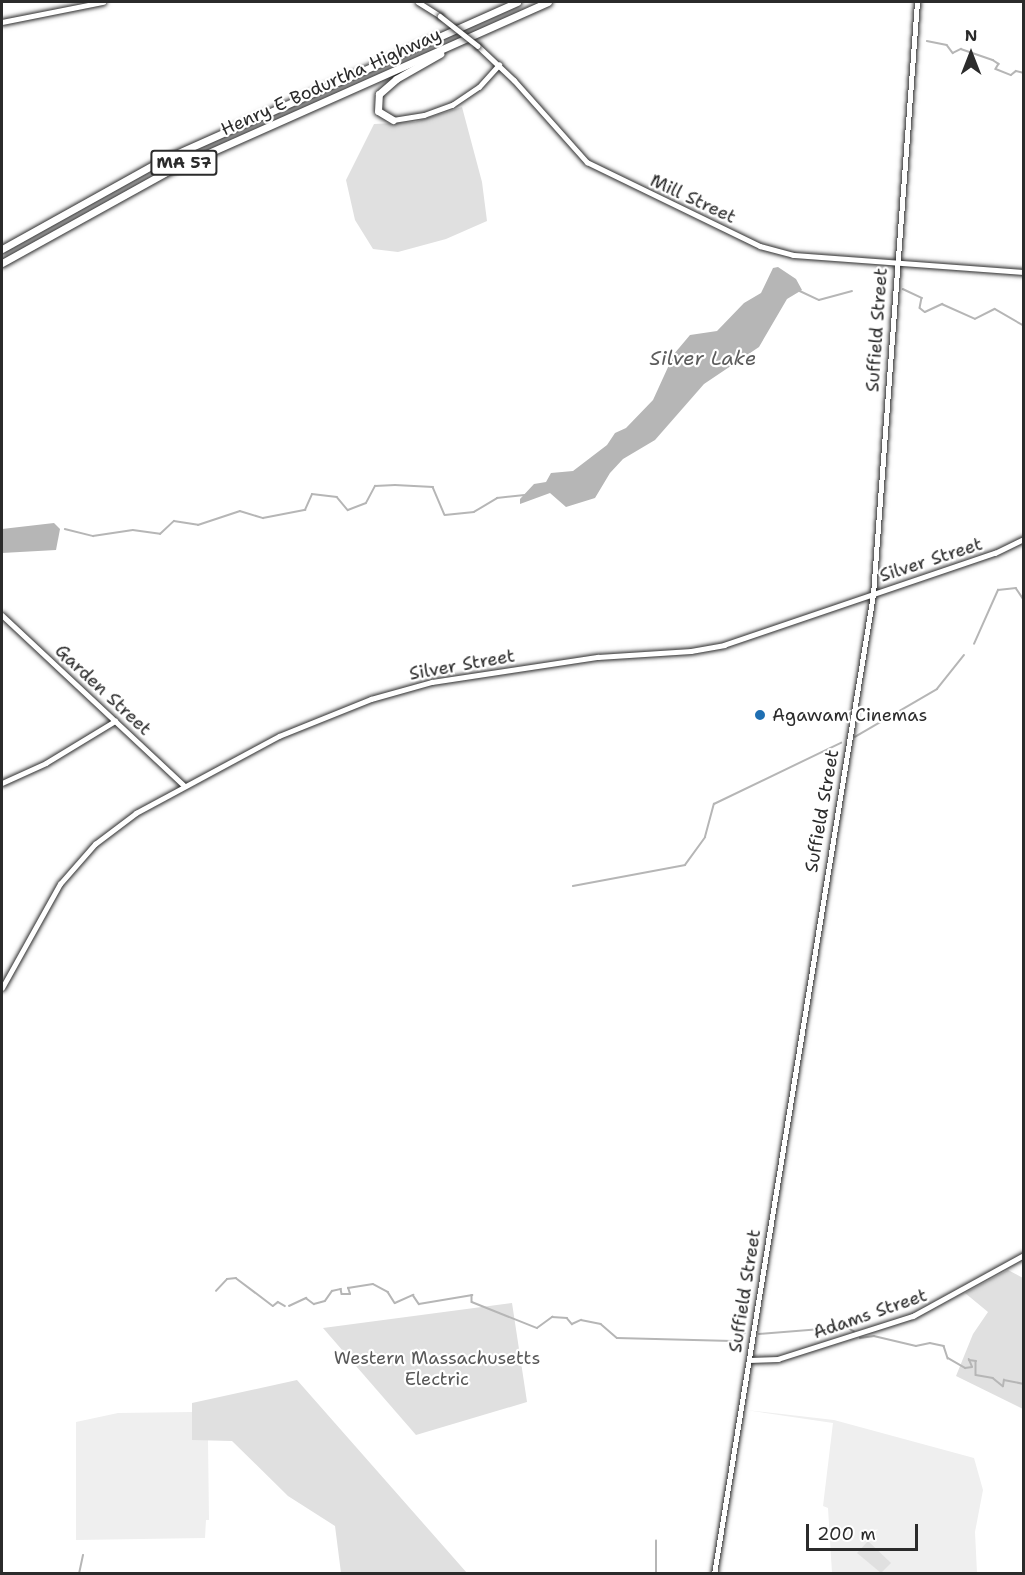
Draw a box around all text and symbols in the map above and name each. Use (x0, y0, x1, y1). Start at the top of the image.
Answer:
street label: Henry E Bodurtha Highway (218, 24, 444, 140)
north arrow (941, 24, 1001, 84)
text: N (965, 25, 977, 46)
road number: MA 57 (150, 150, 219, 176)
street label: Mill Street (647, 170, 739, 228)
street label: Suffield Street (862, 267, 892, 393)
water label: Silver Lake (650, 346, 756, 370)
street label: Silver Street (877, 533, 985, 587)
street label: Garden Street (50, 640, 156, 740)
street label: Silver Street (408, 645, 516, 685)
place label: Agawam Cinemas (772, 704, 927, 726)
marker: Agawam Cinemas (753, 708, 767, 722)
street label: Suffield Street (801, 748, 843, 874)
street label: Suffield Street (725, 1228, 765, 1354)
street label: Adams Street (810, 1284, 930, 1344)
park label: Western Massachusetts Electric (334, 1348, 540, 1390)
scale bar (809, 1512, 922, 1550)
text: 200 m (817, 1522, 876, 1546)

